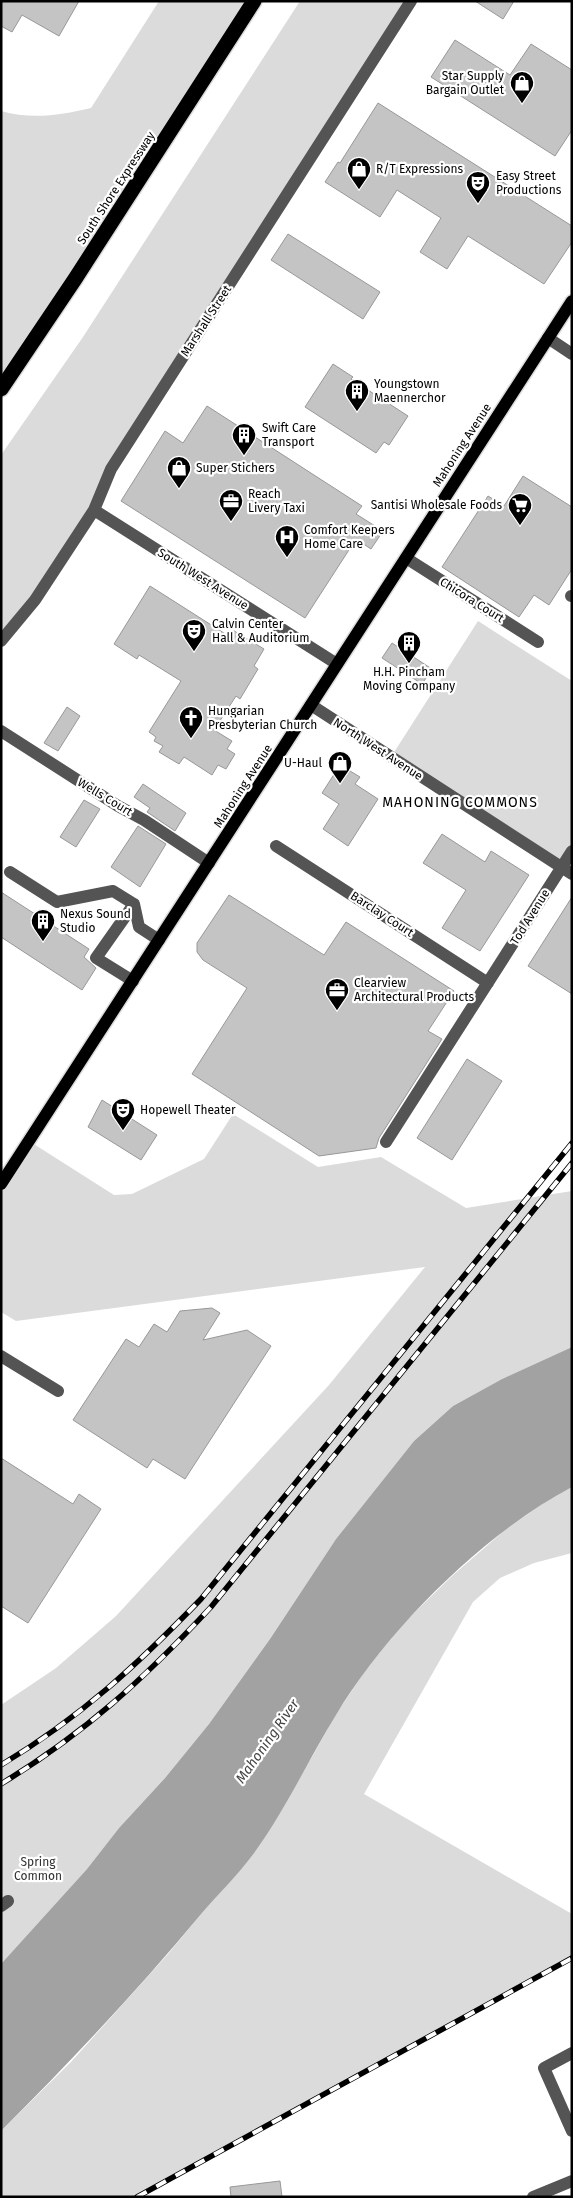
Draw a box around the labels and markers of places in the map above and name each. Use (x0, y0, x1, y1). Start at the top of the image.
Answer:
place label: Star Supply Bargain Outlet (426, 69, 505, 97)
shop icon: Star Supply Bargain Outlet (509, 70, 535, 104)
shop icon: R/T Expressions (346, 156, 372, 190)
place label: R/T Expressions (376, 162, 464, 176)
place label: Easy Street Productions (496, 169, 562, 197)
theatre icon: Easy Street Productions (465, 170, 491, 204)
place label: Youngstown Maennerchor (374, 377, 446, 405)
building icon: Youngstown Maennerchor (344, 378, 370, 412)
place label: Swift Care Transport (262, 421, 316, 449)
building icon: Swift Care Transport (231, 422, 257, 456)
shop icon: Super Stichers (166, 455, 192, 489)
place label: Super Stichers (196, 461, 275, 475)
place label: Reach Livery Taxi (248, 487, 305, 515)
office icon: Reach Livery Taxi (218, 488, 244, 522)
supermarket icon: Santisi Wholesale Foods (507, 492, 533, 526)
place label: Santisi Wholesale Foods (371, 498, 502, 512)
place label: Comfort Keepers Home Care (304, 523, 395, 551)
hospital icon: Comfort Keepers Home Care (274, 524, 300, 558)
place label: Calvin Center Hall & Auditorium (212, 617, 310, 645)
theatre icon: Calvin Center Hall & Auditorium (181, 618, 207, 652)
building icon: H.H. Pincham Moving Company (396, 630, 422, 664)
place label: H.H. Pincham Moving Company (363, 665, 455, 693)
place label: Hungarian Presbyterian Church (208, 704, 317, 732)
church icon: Hungarian Presbyterian Church (178, 705, 204, 739)
shop icon: U-Haul (327, 750, 353, 784)
place label: U-Haul (284, 756, 322, 770)
place label: Nexus Sound Studio (60, 907, 131, 935)
building icon: Nexus Sound Studio (30, 908, 56, 942)
place label: Clearview Architectural Products (354, 976, 475, 1004)
office icon: Clearview Architectural Products (324, 977, 350, 1011)
theatre icon: Hopewell Theater (110, 1097, 136, 1131)
place label: Hopewell Theater (140, 1103, 236, 1117)

